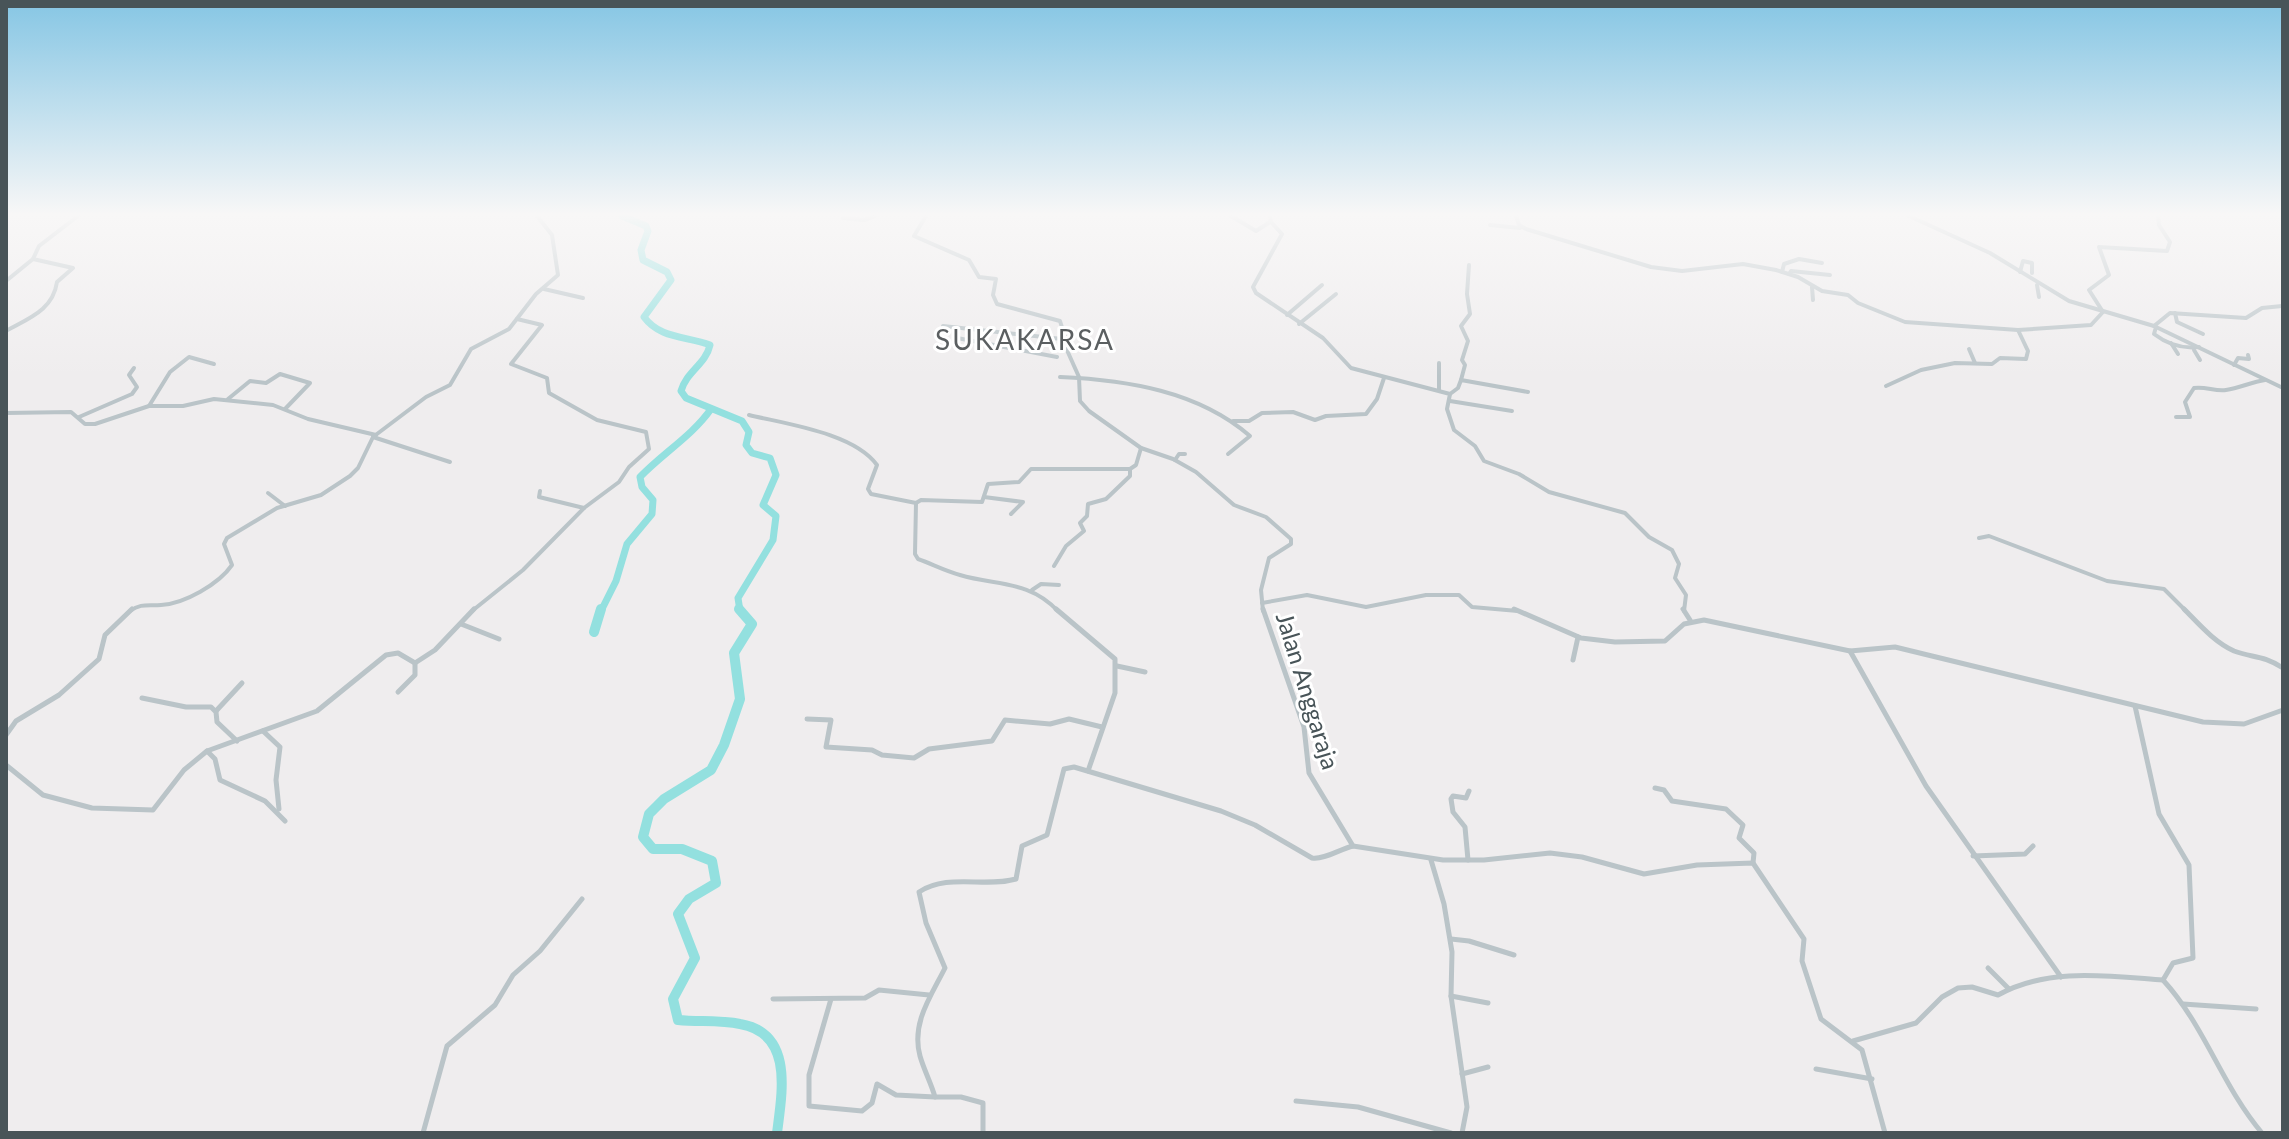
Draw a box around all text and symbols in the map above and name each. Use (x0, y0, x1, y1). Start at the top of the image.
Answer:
district label: SUKAKARSA (935, 322, 1115, 356)
street label: Jalan Anggaraja (1271, 609, 1346, 773)

